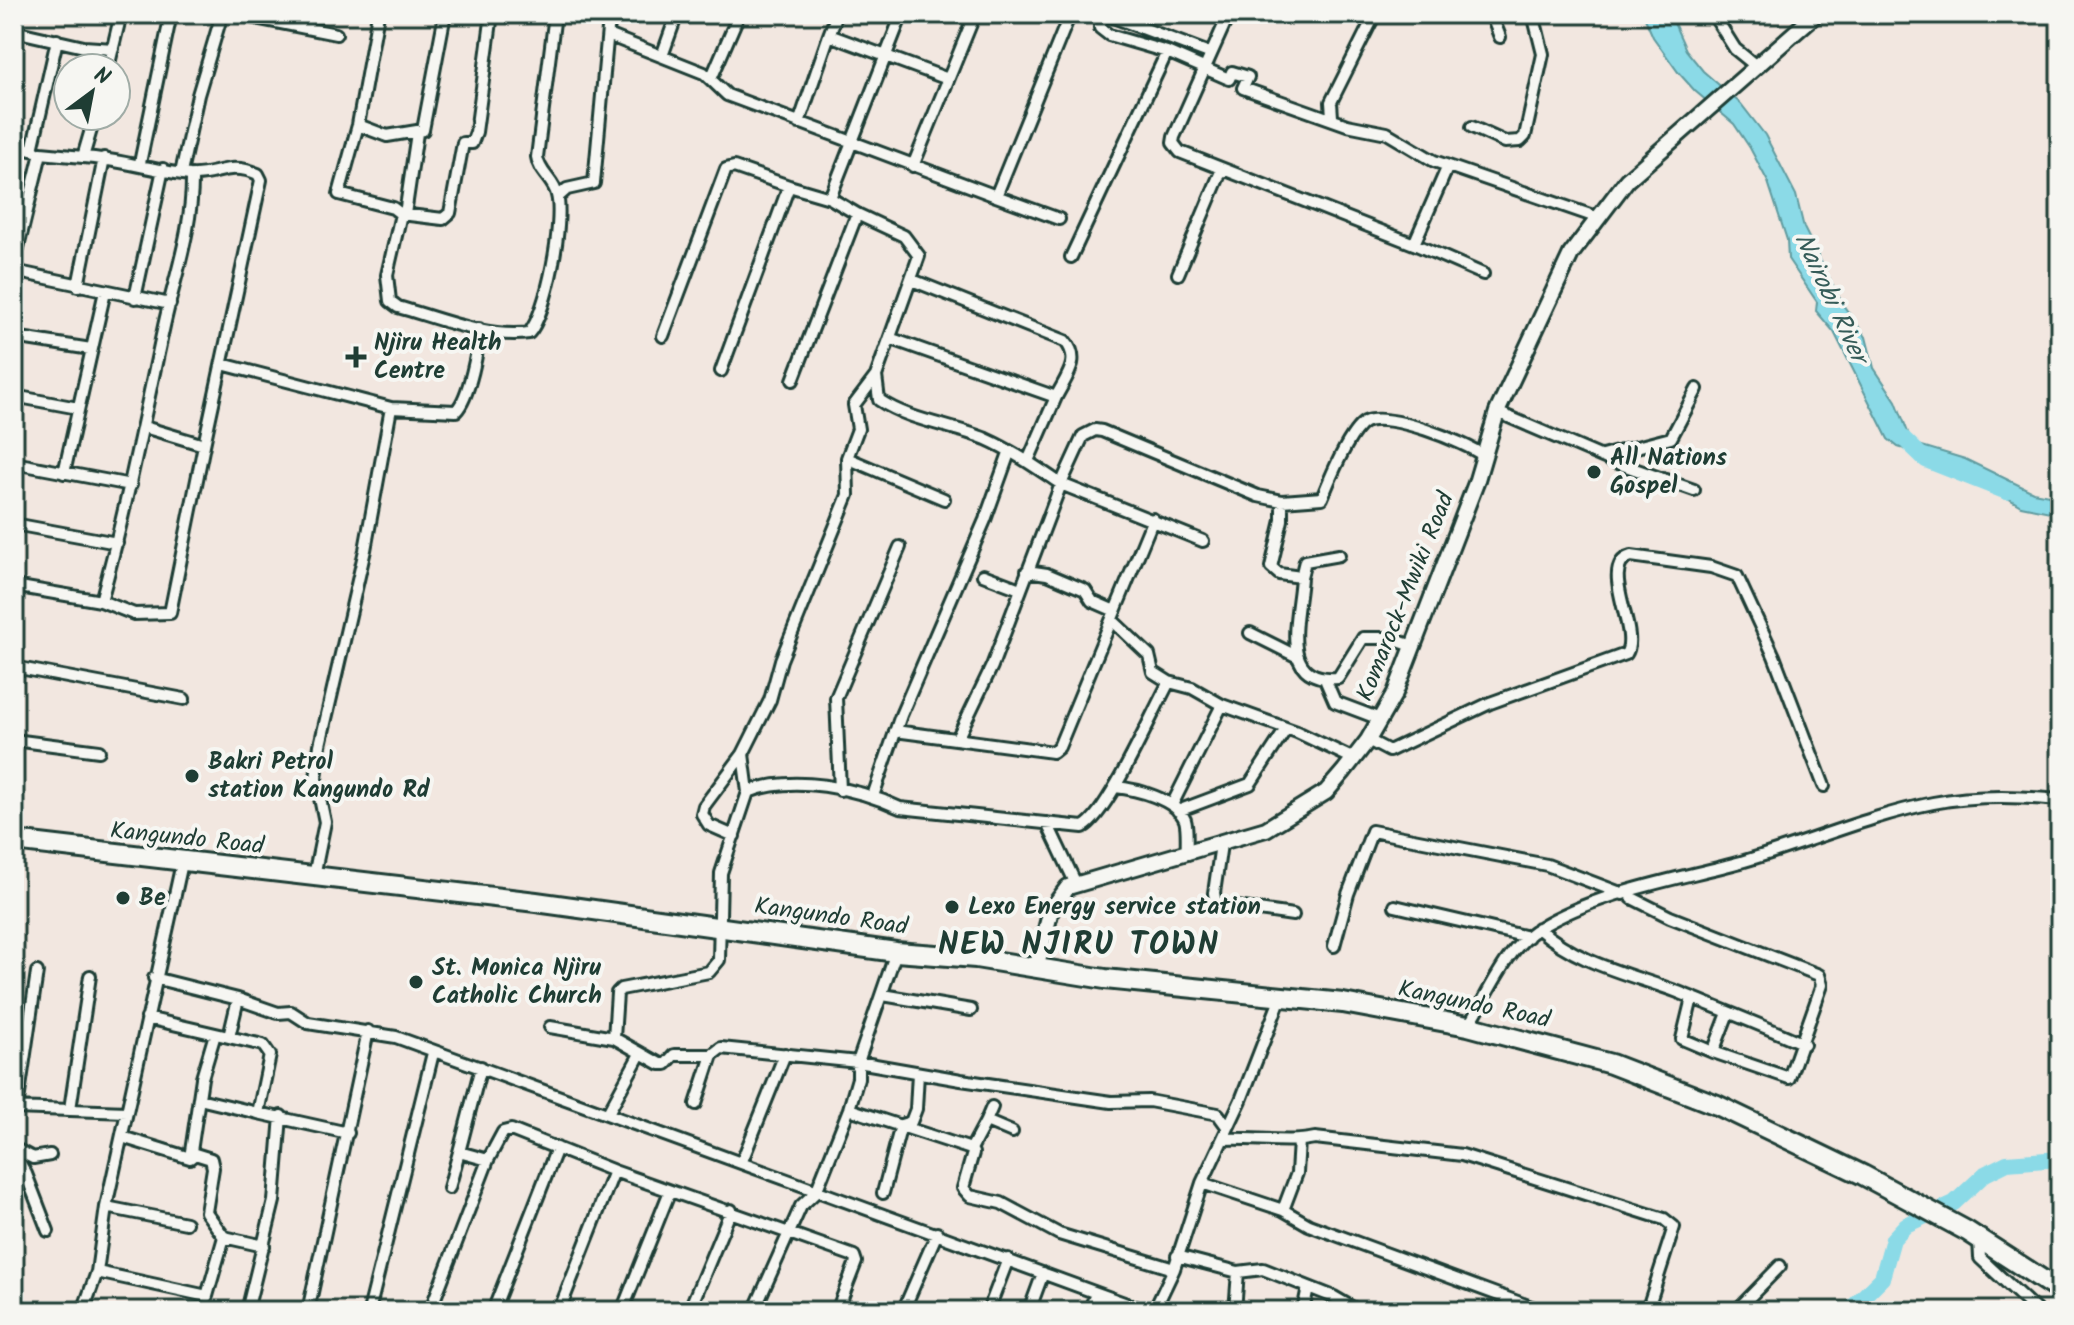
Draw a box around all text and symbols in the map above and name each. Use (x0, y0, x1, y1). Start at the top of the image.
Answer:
north arrow (52, 52, 132, 132)
text: N (86, 59, 117, 96)
water label: Nairobi River (1782, 226, 1881, 375)
place label: Njiru Health Centre (374, 324, 502, 391)
marker: Njiru Health Centre (345, 346, 367, 368)
place label: All Nations Gospel (1610, 439, 1727, 506)
marker: All Nations Gospel (1585, 463, 1603, 481)
street label: Komarock-Mwiki Road (1346, 486, 1466, 708)
place label: Bakri Petrol station Kangundo Rd (208, 743, 431, 810)
marker: Bakri Petrol station Kangundo Rd (183, 767, 201, 785)
street label: Kangundo Road (108, 812, 267, 867)
place label: Be (139, 879, 166, 918)
street label: Kangundo Road (752, 887, 911, 947)
place label: Lexo Energy service station (968, 888, 1261, 927)
marker: Be (114, 889, 132, 907)
marker: Lexo Energy service station (943, 898, 961, 916)
district label: NEW NJIRU TOWN (938, 920, 1220, 971)
place label: St. Monica Njiru Catholic Church (432, 949, 602, 1016)
street label: Kangundo Road (1394, 970, 1555, 1040)
marker: St. Monica Njiru Catholic Church (407, 973, 425, 991)

